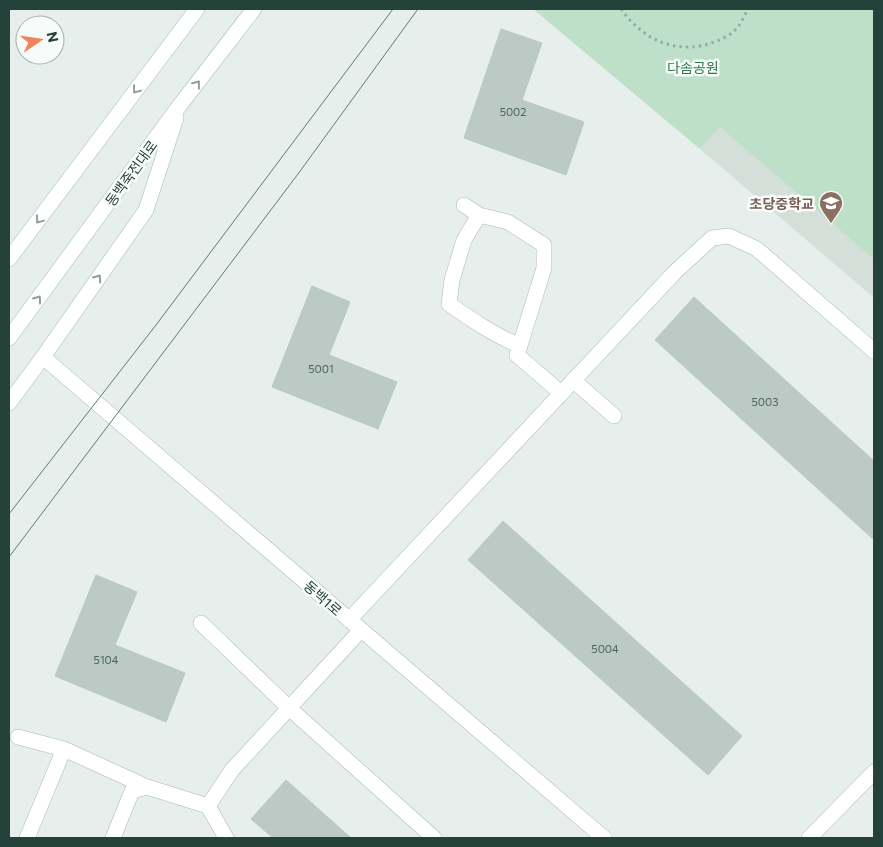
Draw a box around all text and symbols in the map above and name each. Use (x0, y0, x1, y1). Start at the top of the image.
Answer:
north arrow (15, 15, 65, 65)
text: N (44, 30, 63, 44)
park label: 다솜공원 (667, 59, 719, 76)
one-way arrow (191, 81, 199, 90)
one-way arrow (134, 84, 142, 93)
house number: 5002 (500, 105, 526, 118)
street label: 동백죽전대로 (101, 137, 161, 209)
school or university icon: 초당중학교 (818, 190, 844, 224)
place label: 초당중학교 (750, 195, 814, 212)
one-way arrow (36, 214, 44, 223)
one-way arrow (92, 274, 101, 284)
one-way arrow (32, 296, 40, 305)
house number: 5001 (308, 362, 334, 375)
house number: 5003 (752, 395, 778, 408)
street label: 동백1로 (301, 577, 346, 619)
house number: 5004 (591, 642, 619, 655)
house number: 5104 (94, 653, 119, 666)

